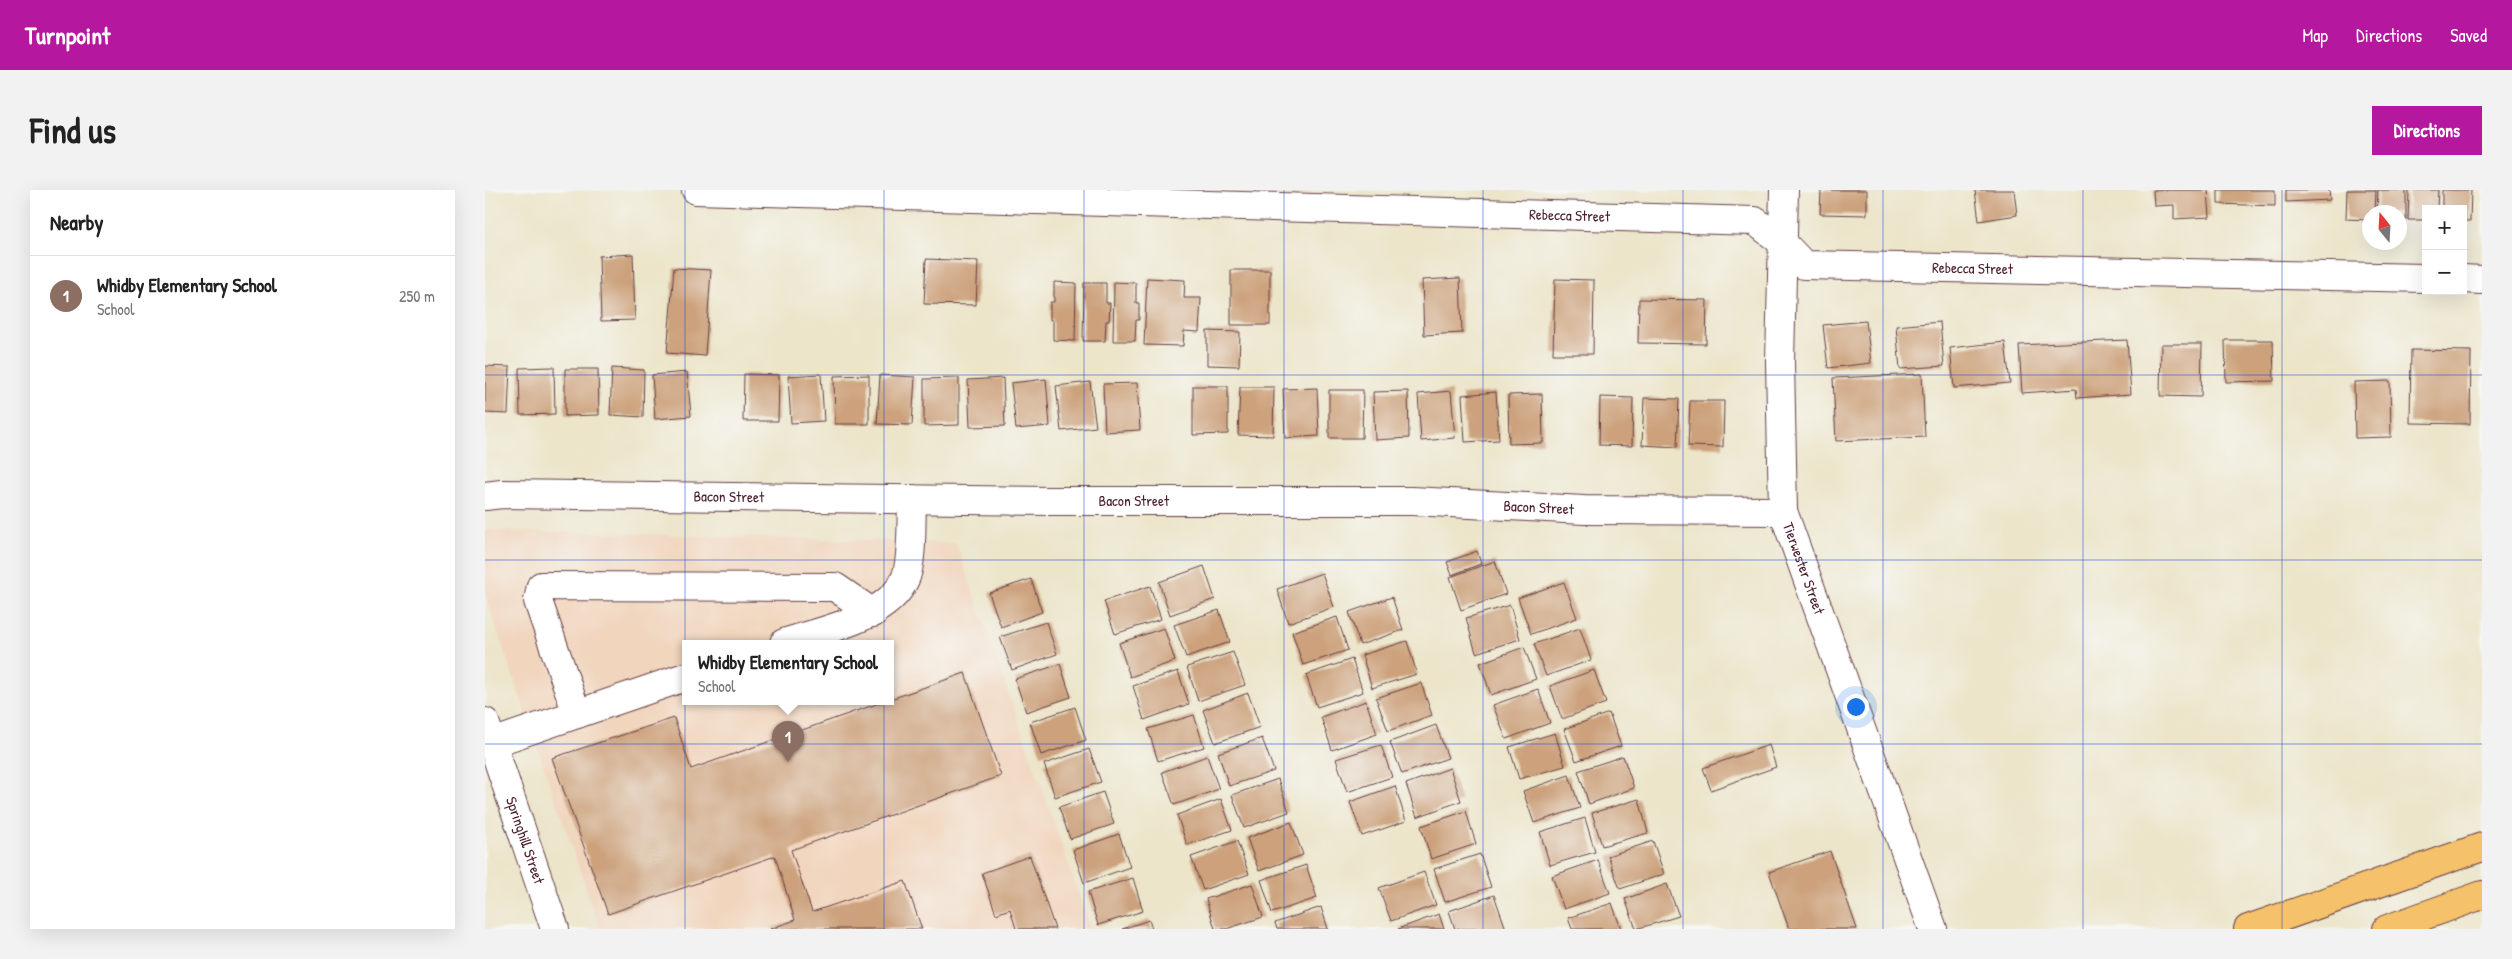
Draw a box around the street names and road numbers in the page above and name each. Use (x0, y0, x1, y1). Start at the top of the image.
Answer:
street label: Rebecca Street (1529, 203, 1611, 227)
street label: Rebecca Street (1932, 257, 2014, 279)
street label: Bacon Street (693, 485, 765, 507)
street label: Bacon Street (1099, 490, 1170, 511)
street label: Bacon Street (1503, 495, 1575, 520)
street label: Tierwester Street (1778, 519, 1830, 618)
street label: Springhill Street (501, 794, 550, 887)

